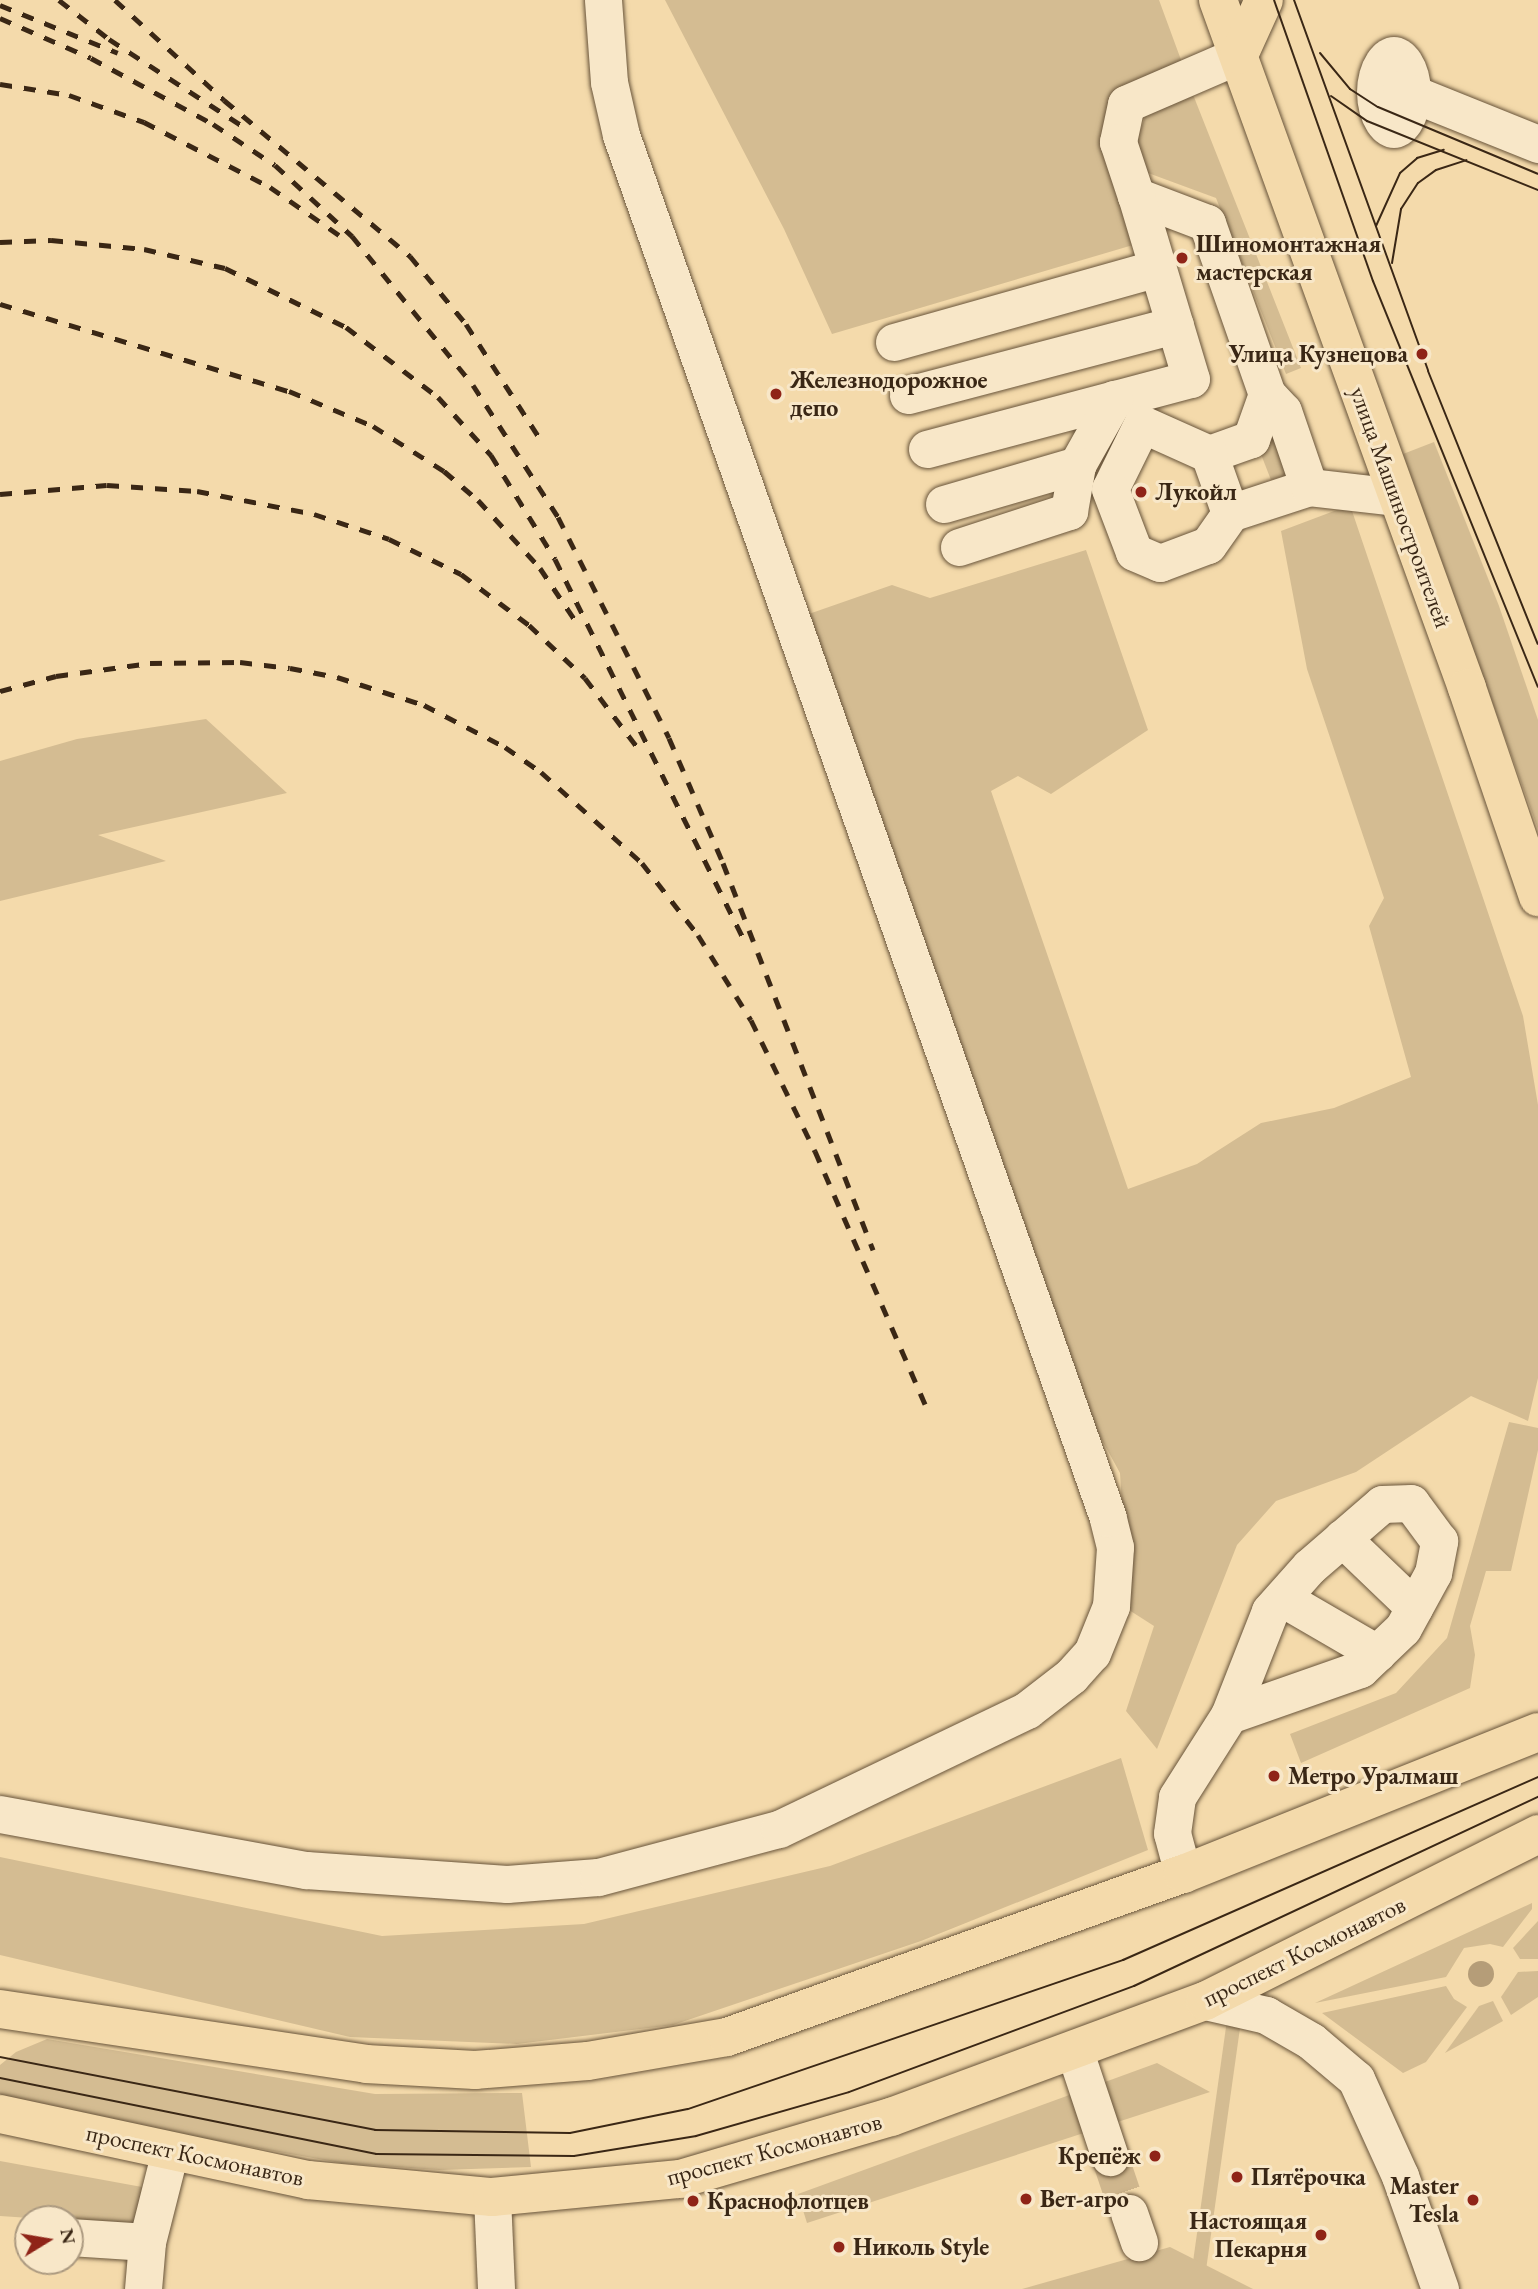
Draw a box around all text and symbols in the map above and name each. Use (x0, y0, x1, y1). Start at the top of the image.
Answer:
place label: Шиномонтажная мастерская (1196, 230, 1381, 286)
marker: Шиномонтажная мастерская (1174, 250, 1190, 266)
place label: Улица Кузнецова (1229, 340, 1408, 368)
marker: Улица Кузнецова (1414, 346, 1430, 362)
place label: Железнодорожное депо (790, 366, 987, 422)
street label: улица Машиностроителей (1344, 382, 1458, 632)
marker: Железнодорожное депо (768, 386, 784, 402)
place label: Лукойл (1155, 478, 1237, 506)
marker: Лукойл (1133, 484, 1149, 500)
place label: Метро Уралмаш (1288, 1762, 1458, 1790)
marker: Метро Уралмаш (1266, 1768, 1282, 1784)
street label: проспект Космонавтов (1198, 1890, 1410, 2012)
street label: проспект Космонавтов (663, 2106, 885, 2192)
street label: проспект Космонавтов (84, 2118, 306, 2192)
place label: Крепёж (1058, 2142, 1141, 2170)
marker: Крепёж (1147, 2148, 1163, 2164)
place label: Пятёрочка (1251, 2163, 1366, 2191)
marker: Пятёрочка (1229, 2169, 1245, 2185)
place label: Master Tesla (1389, 2172, 1459, 2228)
place label: Вет-агро (1040, 2185, 1129, 2213)
place label: Краснофлотцев (707, 2187, 869, 2215)
marker: Вет-агро (1018, 2191, 1034, 2207)
marker: Master Tesla (1465, 2192, 1481, 2208)
marker: Краснофлотцев (685, 2193, 701, 2209)
north arrow (14, 2205, 84, 2275)
place label: Настоящая Пекарня (1189, 2207, 1307, 2263)
text: N (54, 2226, 82, 2246)
marker: Настоящая Пекарня (1313, 2227, 1329, 2243)
place label: Николь Style (853, 2233, 989, 2261)
marker: Николь Style (831, 2239, 847, 2255)

